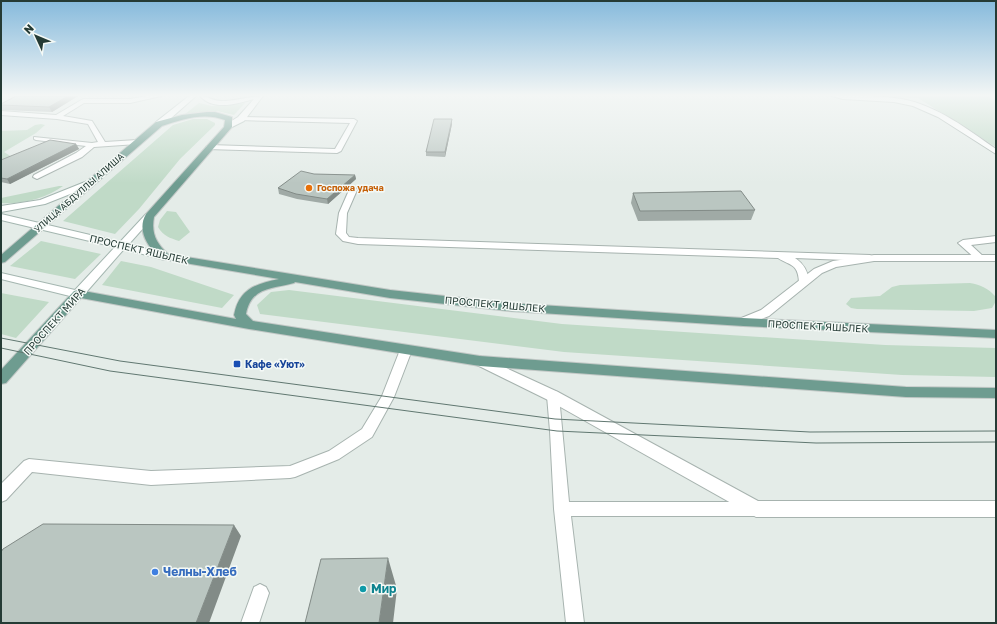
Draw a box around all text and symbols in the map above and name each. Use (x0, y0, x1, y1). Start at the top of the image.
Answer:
north arrow (16, 16, 56, 56)
text: N (21, 21, 36, 36)
street label: УЛИЦА АБДУЛЛЫ АЛИША (31, 151, 126, 235)
place label: Госпожа удача (317, 182, 384, 193)
marker: Госпожа удача (304, 183, 314, 193)
street label: ПРОСПЕКТ ЯШЬЛЕК (88, 232, 190, 266)
street label: ПРОСПЕКТ МИРА (21, 285, 87, 357)
street label: ПРОСПЕКТ ЯШЬЛЕК (444, 294, 546, 314)
street label: ПРОСПЕКТ ЯШЬЛЕК (767, 317, 869, 335)
place label: Кафе «Уют» (245, 358, 305, 370)
marker: Кафе «Уют» (232, 359, 242, 369)
place label: Челны-Хлеб (163, 564, 237, 579)
marker: Челны-Хлеб (150, 567, 160, 577)
place label: Мир (371, 581, 397, 596)
marker: Мир (358, 584, 368, 594)

